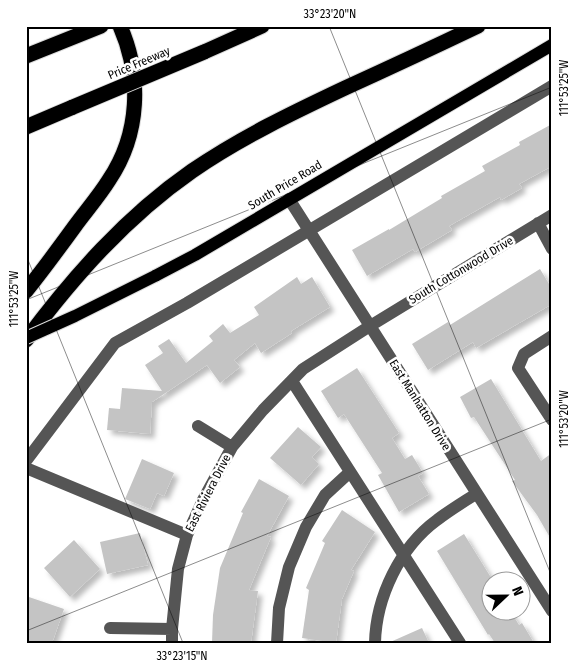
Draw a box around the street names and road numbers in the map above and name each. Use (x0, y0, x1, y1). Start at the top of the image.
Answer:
street label: Price Freeway (106, 43, 173, 82)
street label: South Price Road (246, 158, 324, 212)
street label: South Cottonwood Drive (406, 233, 516, 307)
street label: East Manhatton Drive (386, 357, 454, 453)
street label: East Riviera Drive (182, 452, 234, 534)

